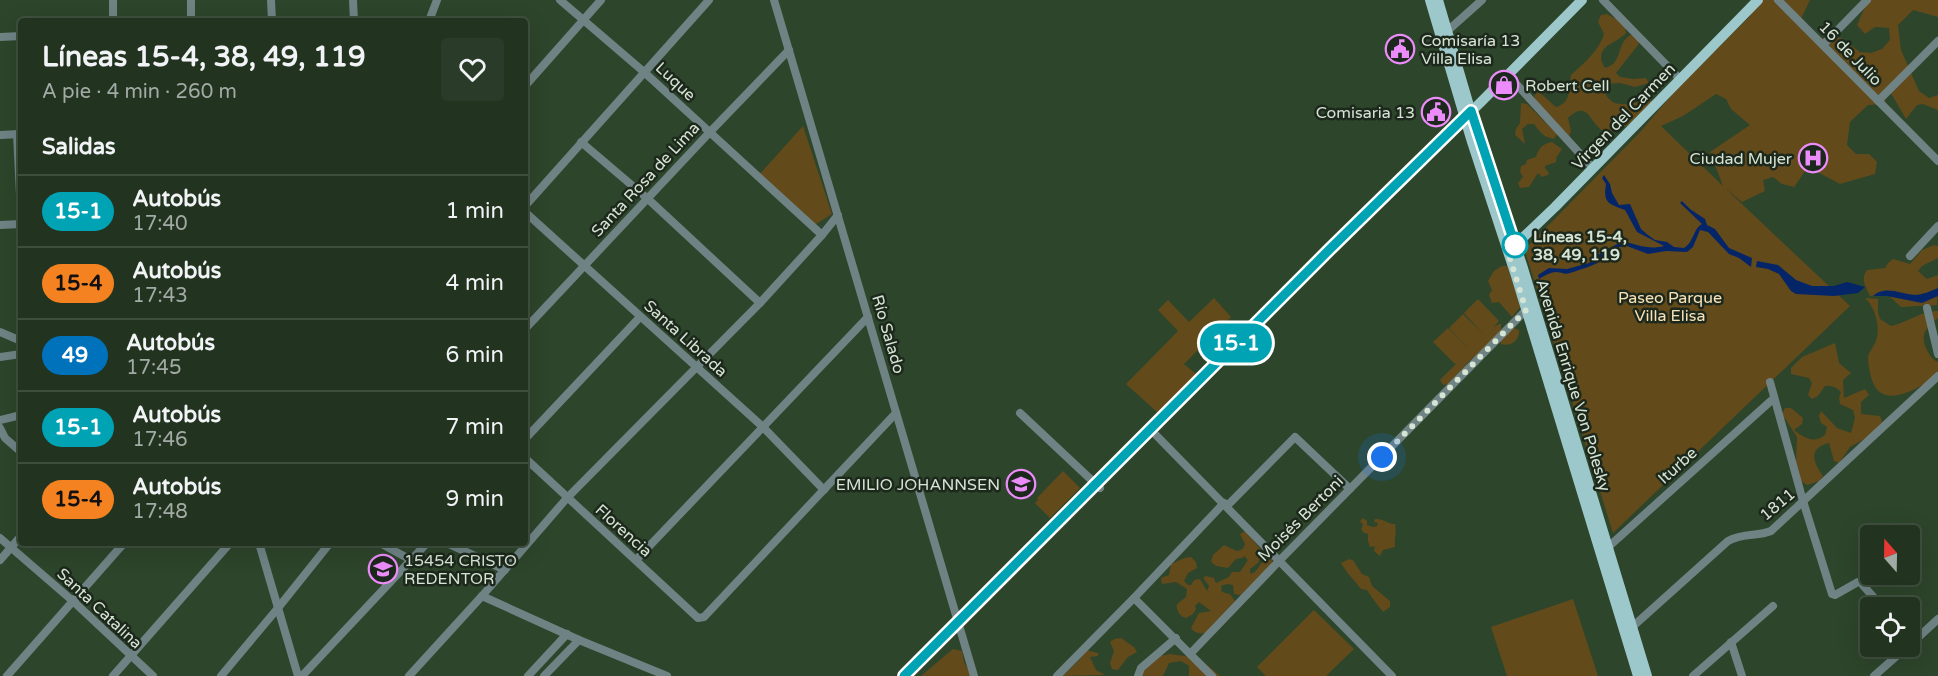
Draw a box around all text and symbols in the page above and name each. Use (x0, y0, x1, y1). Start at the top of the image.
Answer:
street label: 16 de Julio (1814, 17, 1886, 90)
place label: Comisaría 13 Villa Elisa (1421, 31, 1520, 69)
public building icon: Comisaría 13 Villa Elisa (1384, 33, 1416, 65)
button: heart (441, 38, 504, 101)
text: Líneas 15-4, 38, 49, 119 (42, 40, 366, 74)
street label: Luque (651, 58, 700, 105)
street label: Virgen del Carmen (1568, 59, 1680, 174)
shop icon: Robert Cell (1488, 69, 1520, 101)
place label: Robert Cell (1525, 76, 1610, 96)
text: A pie · 4 min · 260 m (42, 80, 237, 104)
public building icon: Comisaria 13 (1420, 96, 1452, 128)
place label: Comisaria 13 (1316, 103, 1415, 123)
street label: Santa Rosa de Lima (587, 118, 704, 241)
text: Salidas (42, 134, 116, 160)
hospital icon: Ciudad Mujer (1797, 142, 1829, 174)
place label: Ciudad Mujer (1690, 149, 1793, 169)
text: Autobús (132, 186, 221, 212)
text: 1 min (445, 198, 504, 224)
text: 15-1 (54, 199, 102, 224)
text: 17:40 (132, 212, 188, 236)
place label: Líneas 15-4, 38, 49, 119 (1533, 227, 1627, 265)
marker: Líneas 15-4, 38, 49, 119 (1502, 232, 1528, 258)
text: Autobús (132, 258, 221, 284)
text: 4 min (445, 270, 504, 296)
text: 15-4 (54, 271, 102, 296)
street label: Avenida Enrique Von Polesky (1531, 277, 1615, 494)
text: 17:43 (132, 284, 188, 308)
park label: Paseo Parque Villa Elisa (1618, 288, 1722, 326)
street label: Río Salado (867, 293, 909, 376)
street label: Santa Librada (640, 296, 731, 381)
line badge: 15-1 (1194, 324, 1278, 362)
text: Autobús (126, 330, 215, 356)
text: 15-1 (1212, 331, 1260, 356)
text: 6 min (445, 342, 504, 368)
text: 49 (62, 343, 88, 368)
text: 17:45 (126, 356, 181, 380)
text: Autobús (132, 402, 221, 428)
text: 7 min (445, 414, 504, 440)
text: 15-1 (54, 415, 102, 440)
text: 17:46 (132, 428, 188, 452)
your location (1367, 442, 1397, 472)
street label: Iturbe (1654, 443, 1701, 488)
school or university icon: EMILIO JOHANNSEN (1005, 468, 1037, 500)
street label: Moisés Bertoni (1254, 472, 1348, 566)
text: Autobús (132, 474, 221, 500)
place label: EMILIO JOHANNSEN (836, 475, 1000, 495)
street label: 1811 (1756, 484, 1799, 525)
text: 9 min (445, 486, 504, 512)
text: 15-4 (54, 487, 102, 512)
text: 17:48 (132, 500, 188, 524)
street label: Florencia (591, 500, 656, 561)
north arrow (1860, 525, 1920, 585)
map controls (1860, 525, 1920, 657)
place label: 15454 CRISTO REDENTOR (404, 551, 517, 589)
school or university icon: 15454 CRISTO REDENTOR (367, 553, 399, 585)
street label: Santa Catalina (52, 564, 146, 653)
button: locate (1860, 597, 1920, 657)

